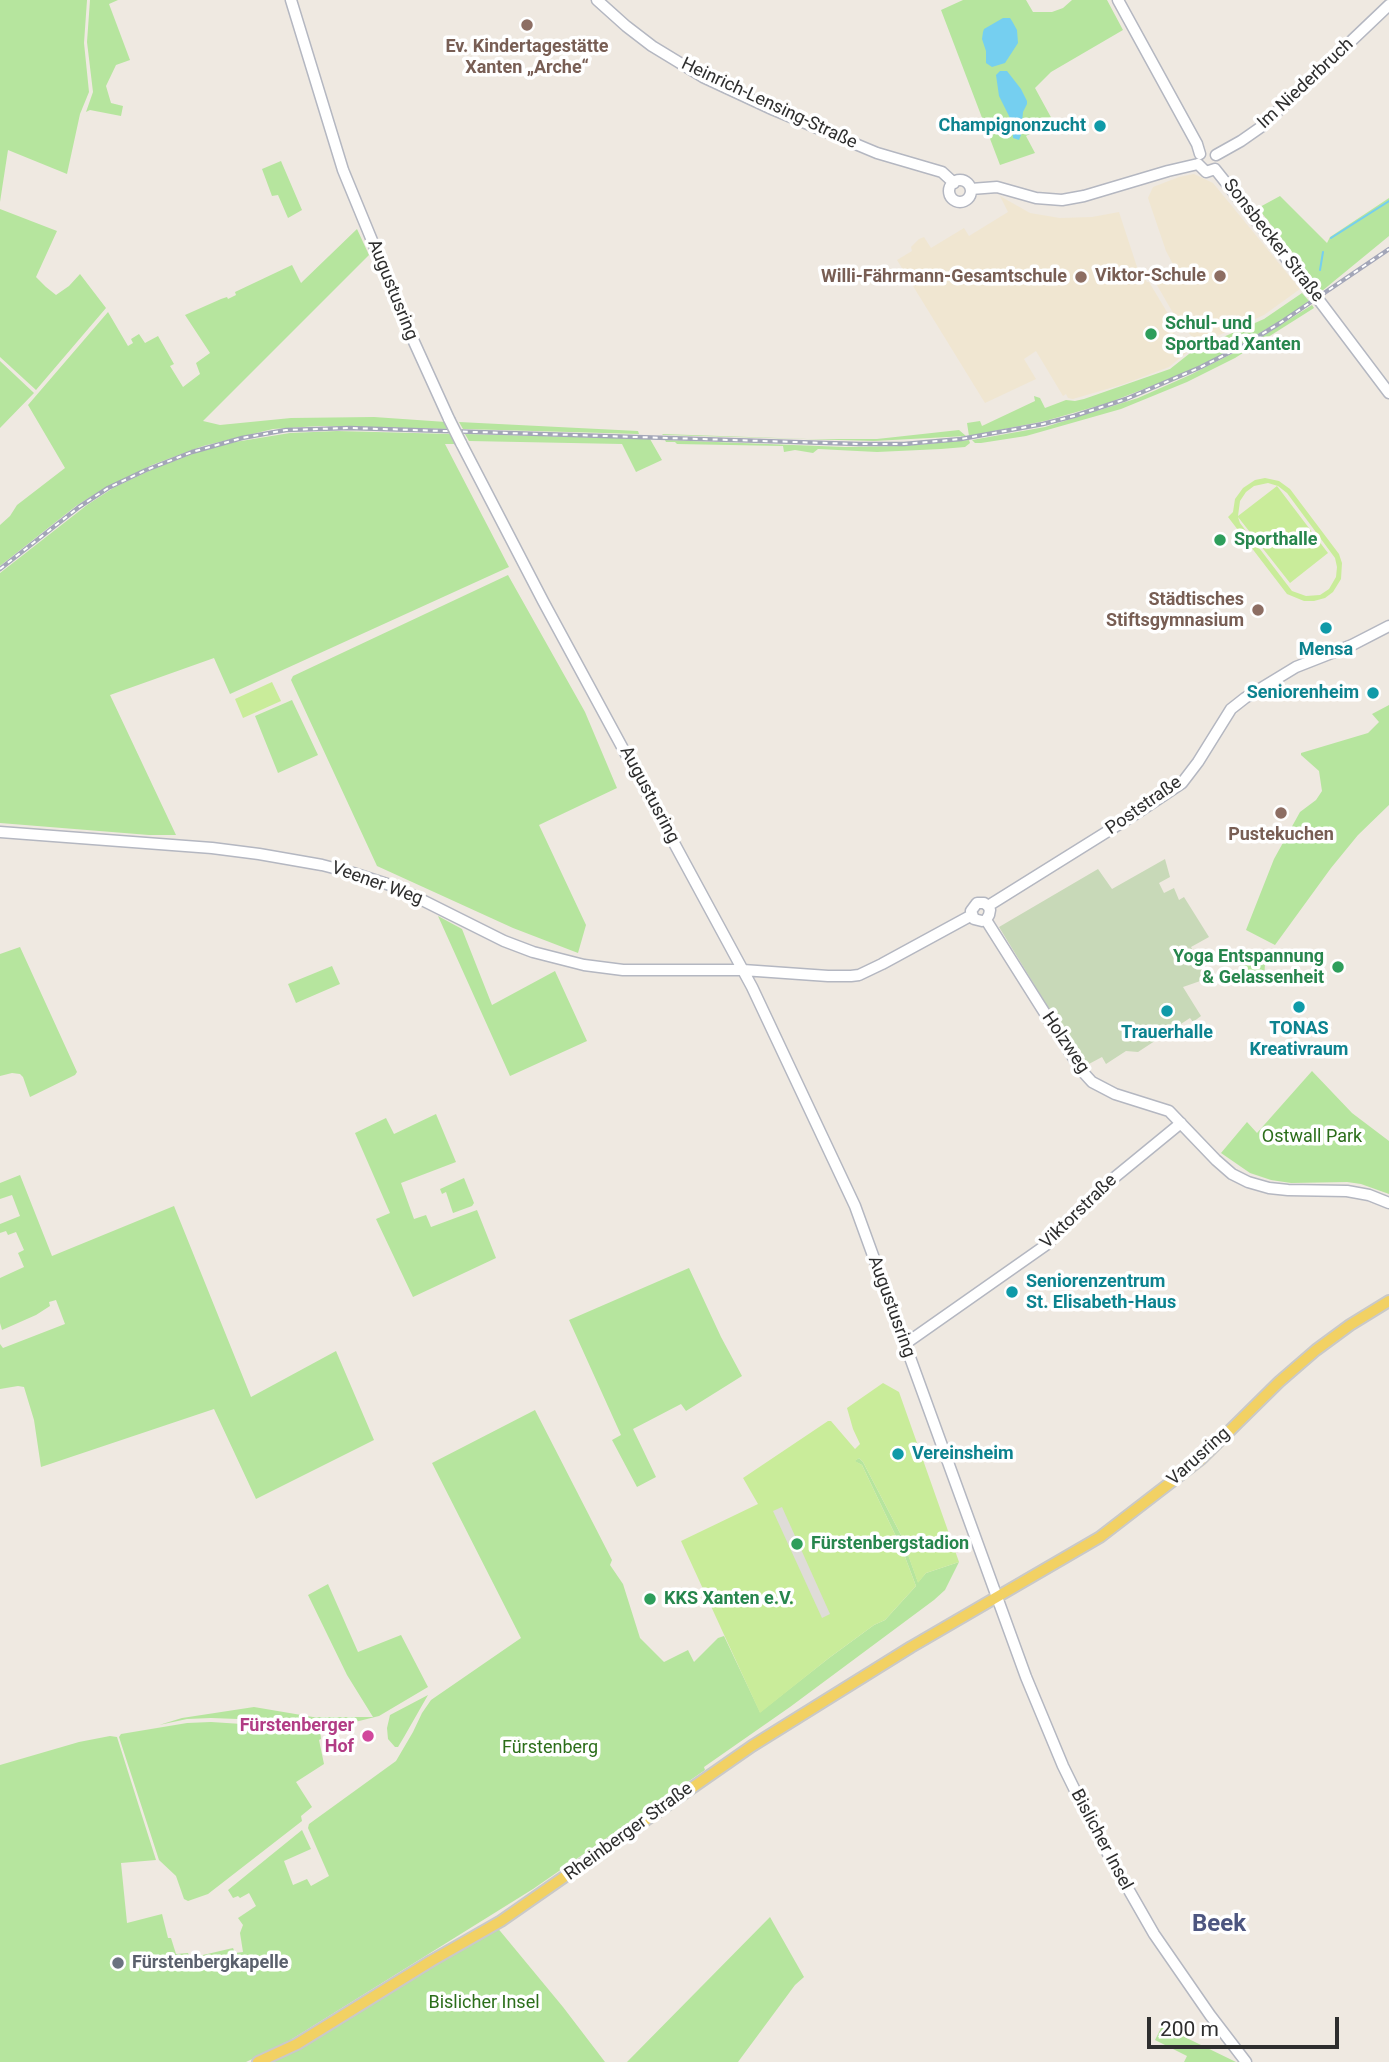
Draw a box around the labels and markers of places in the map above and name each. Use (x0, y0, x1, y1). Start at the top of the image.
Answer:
marker: Ev. Kindertagestätte Xanten „Arche“ (519, 17, 535, 33)
place label: Ev. Kindertagestätte Xanten „Arche“ (445, 36, 609, 78)
place label: Champignonzucht (939, 115, 1086, 137)
marker: Champignonzucht (1092, 118, 1108, 134)
place label: Viktor-Schule (1095, 265, 1206, 287)
place label: Willi-Fährmann-Gesamtschule (821, 266, 1067, 288)
marker: Viktor-Schule (1212, 268, 1228, 284)
marker: Willi-Fährmann-Gesamtschule (1073, 269, 1089, 285)
place label: Schul- und Sportbad Xanten (1165, 313, 1301, 356)
marker: Schul- und Sportbad Xanten (1143, 326, 1159, 342)
place label: Sporthalle (1234, 529, 1317, 551)
marker: Sporthalle (1212, 532, 1228, 548)
place label: Städtisches Stiftsgymnasium (1106, 589, 1244, 632)
marker: Städtisches Stiftsgymnasium (1250, 602, 1266, 618)
marker: Mensa (1318, 620, 1334, 636)
place label: Mensa (1299, 639, 1353, 661)
place label: Seniorenheim (1247, 682, 1359, 704)
marker: Seniorenheim (1365, 685, 1381, 701)
marker: Pustekuchen (1273, 805, 1289, 821)
place label: Pustekuchen (1228, 824, 1334, 846)
place label: Yoga Entspannung & Gelassenheit (1173, 946, 1324, 988)
marker: Yoga Entspannung & Gelassenheit (1330, 959, 1346, 975)
marker: TONAS Kreativraum (1291, 999, 1307, 1015)
marker: Trauerhalle (1159, 1003, 1175, 1019)
place label: TONAS Kreativraum (1250, 1018, 1348, 1060)
place label: Trauerhalle (1121, 1022, 1213, 1044)
place label: Seniorenzentrum St. Elisabeth-Haus (1026, 1271, 1176, 1314)
marker: Seniorenzentrum St. Elisabeth-Haus (1004, 1284, 1020, 1300)
place label: Vereinsheim (912, 1443, 1013, 1465)
marker: Vereinsheim (890, 1446, 906, 1462)
place label: Fürstenbergstadion (811, 1533, 969, 1555)
marker: Fürstenbergstadion (789, 1536, 805, 1552)
place label: KKS Xanten e.V. (664, 1588, 794, 1610)
marker: KKS Xanten e.V. (642, 1591, 658, 1607)
place label: Fürstenberger Hof (240, 1715, 354, 1758)
marker: Fürstenberger Hof (360, 1728, 376, 1744)
place label: Fürstenbergkapelle (132, 1952, 288, 1974)
marker: Fürstenbergkapelle (110, 1955, 126, 1971)

